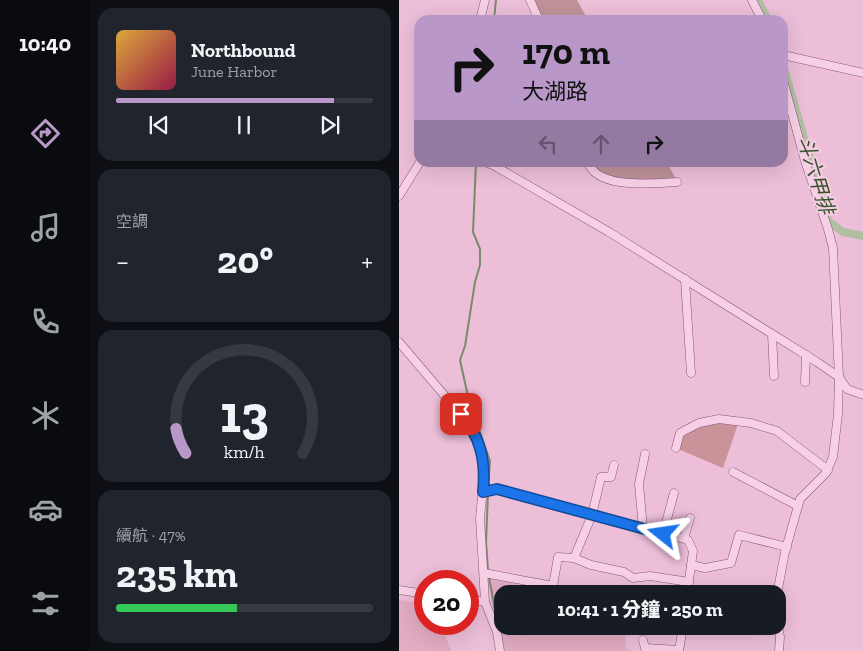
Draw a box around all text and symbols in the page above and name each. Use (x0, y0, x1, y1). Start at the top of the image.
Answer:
text: 10:40 (19, 30, 71, 57)
text: 170 m (522, 31, 610, 73)
icon: right (439, 35, 504, 100)
text: Northbound (191, 39, 296, 62)
text: June Harbor (191, 62, 277, 81)
text: 大湖路 (522, 78, 588, 105)
icon: previous (145, 111, 173, 139)
icon: pause (230, 111, 258, 139)
icon: next (316, 111, 344, 139)
icon: directions (28, 116, 63, 151)
icon: left (534, 130, 562, 158)
icon: ahead (587, 130, 615, 158)
icon: right (640, 130, 668, 158)
water label: 斗六甲排 (793, 133, 840, 220)
icon: music (28, 210, 63, 245)
text: 空調 (116, 212, 148, 231)
text: 20° (217, 237, 273, 283)
text: − (116, 245, 129, 278)
text: + (361, 245, 373, 278)
icon: phone (28, 304, 63, 339)
text: 13 (220, 383, 269, 445)
pin (440, 393, 482, 435)
icon: climate (28, 398, 63, 433)
icon: arrive (447, 400, 475, 428)
text: km/h (224, 441, 265, 463)
icon: car (28, 492, 63, 527)
position arrow (636, 507, 688, 559)
text: 續航 · 47% (116, 526, 186, 545)
text: 235 km (116, 551, 238, 597)
speed limit sign: 20 (414, 570, 479, 635)
icon: filters (28, 586, 63, 621)
text: 10:41 · 1 分鐘 · 250 m (557, 598, 723, 621)

